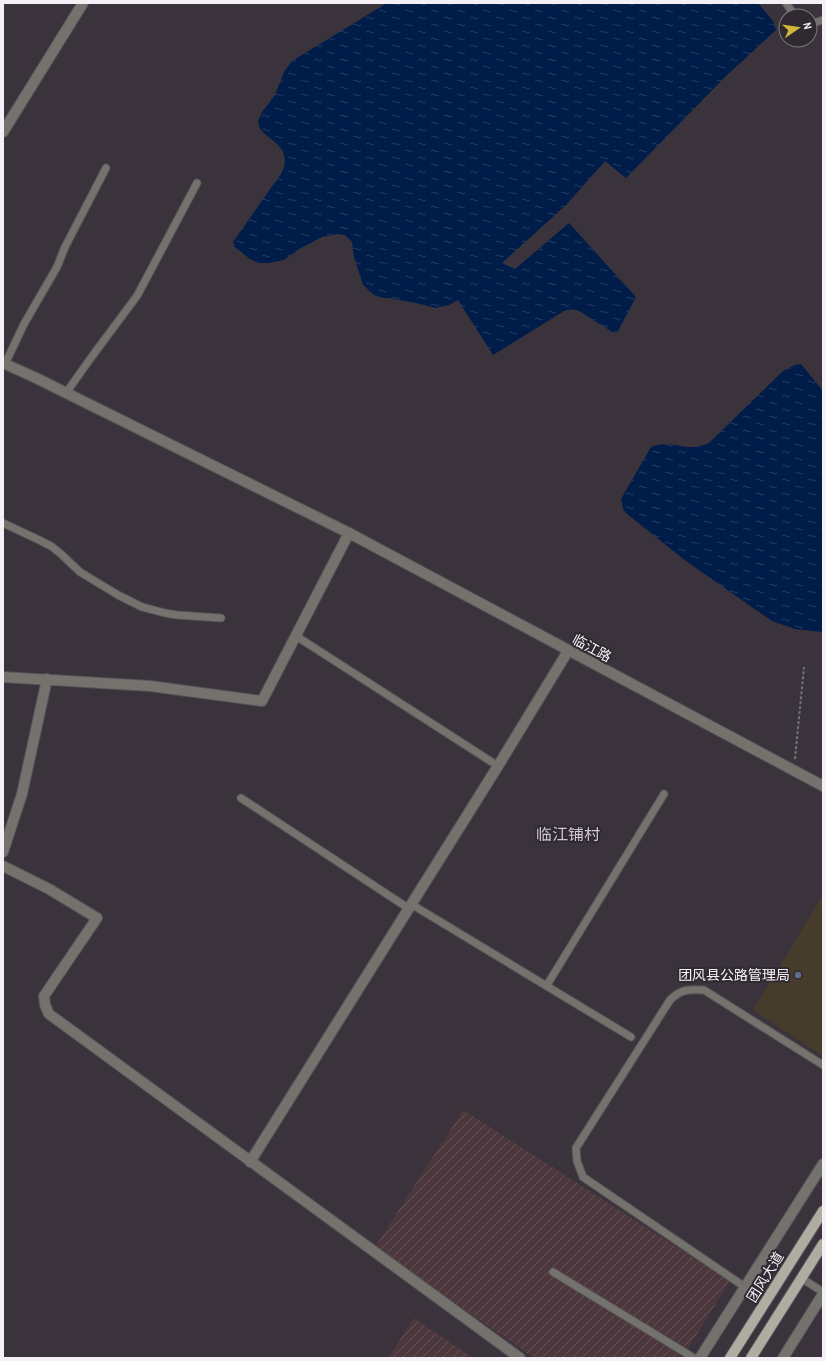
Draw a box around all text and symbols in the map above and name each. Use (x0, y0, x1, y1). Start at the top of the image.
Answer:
north arrow (778, 8, 818, 48)
text: N (800, 21, 815, 30)
street label: 临江路 (569, 630, 615, 666)
district label: 临江铺村 (536, 823, 600, 845)
place label: 团风县公路管理局 (678, 966, 790, 984)
marker: 团风县公路管理局 (793, 970, 803, 980)
street label: 团风大道 (743, 1248, 787, 1306)

